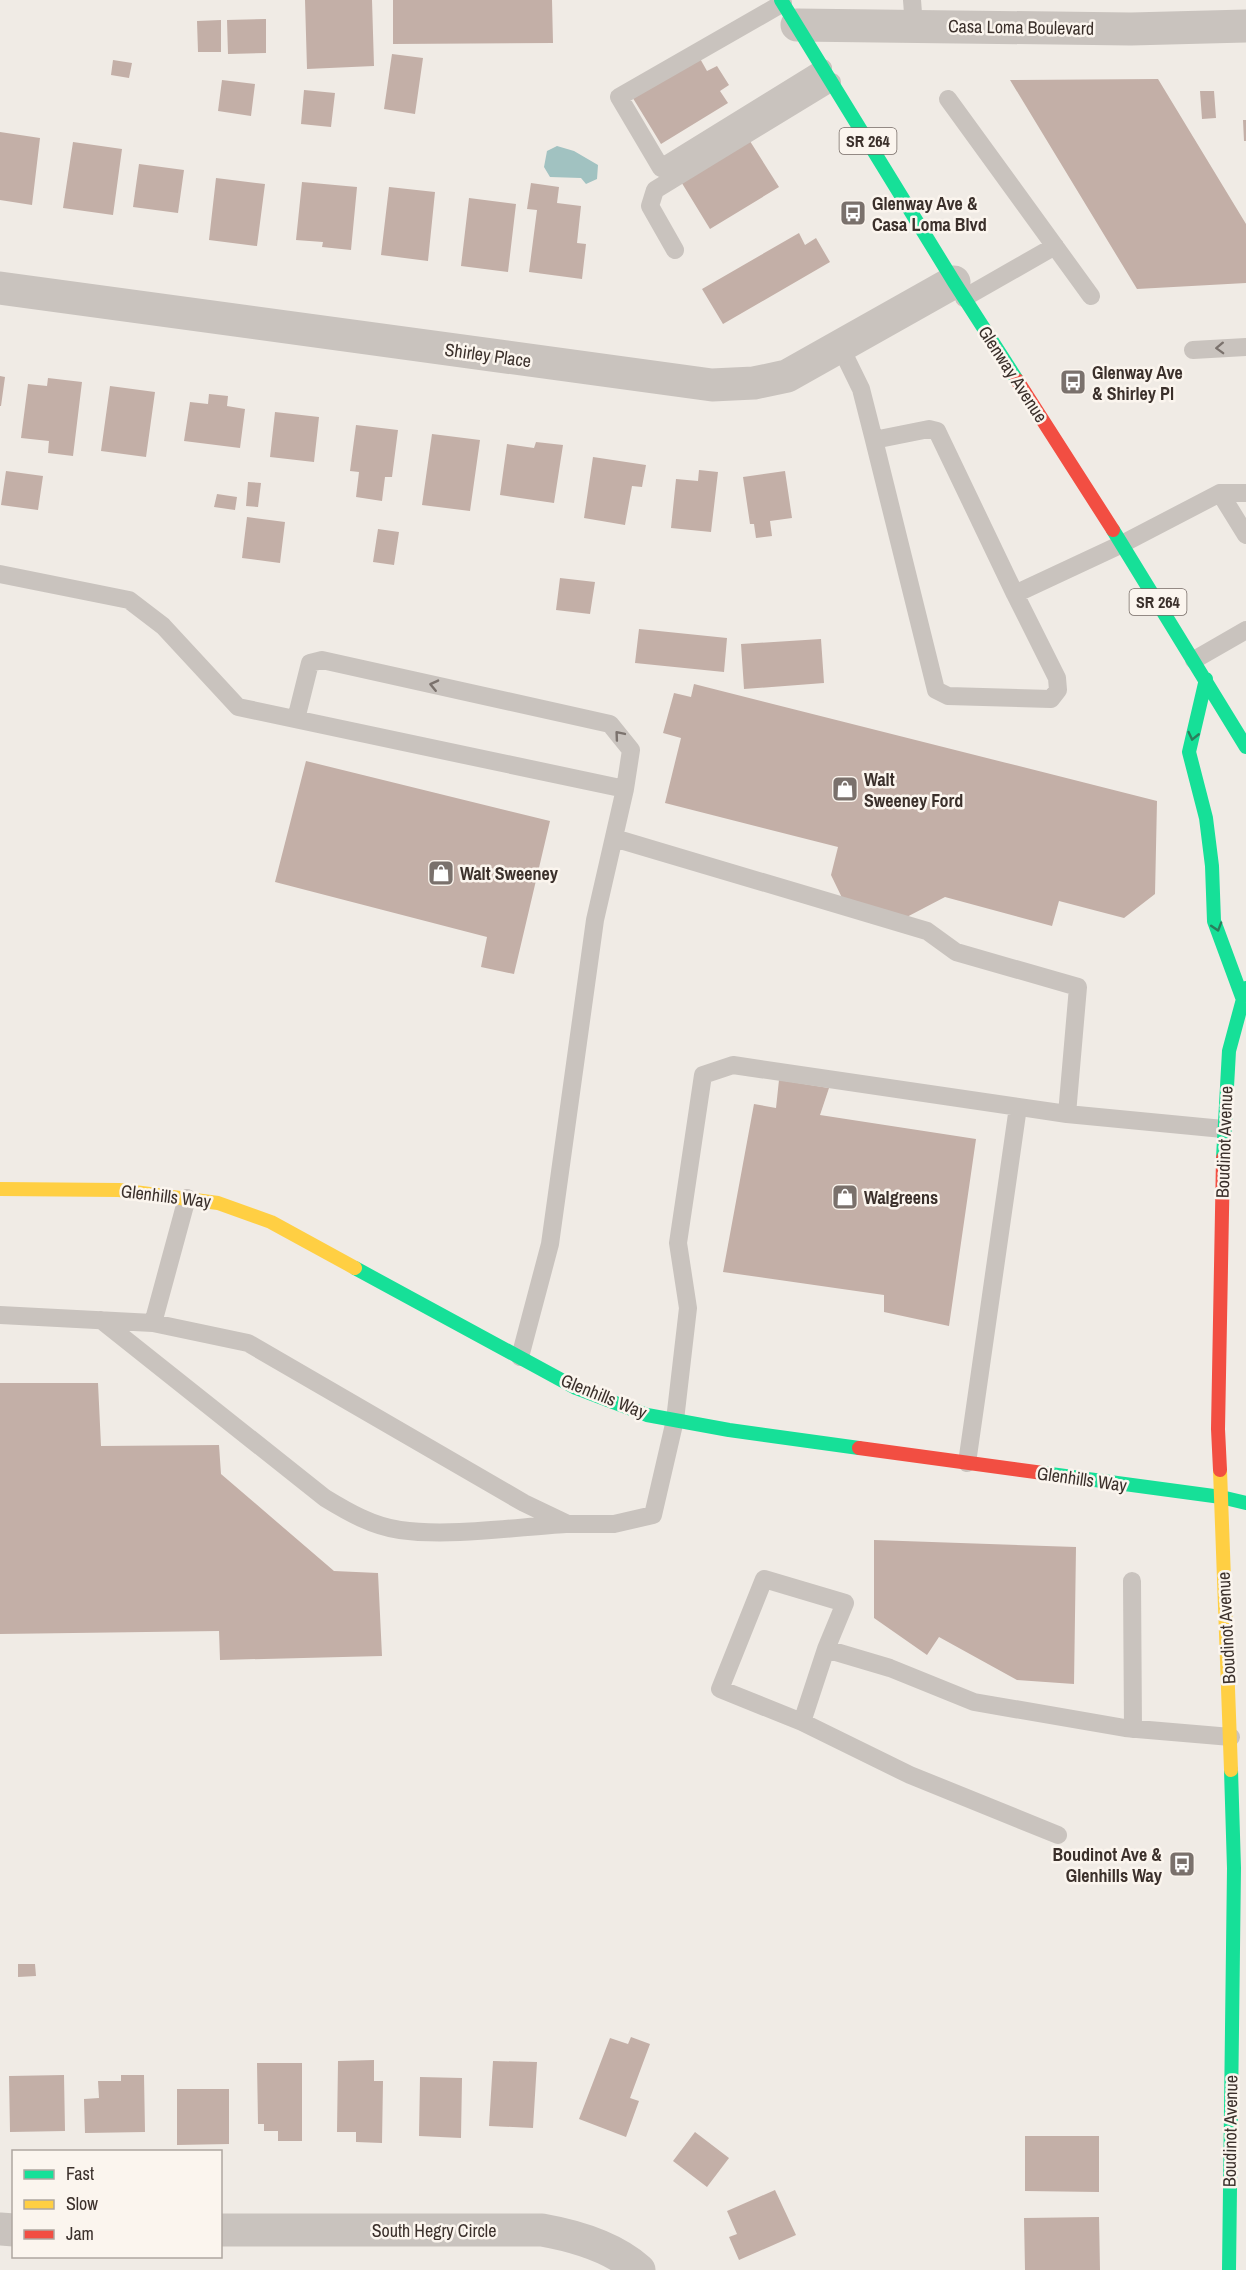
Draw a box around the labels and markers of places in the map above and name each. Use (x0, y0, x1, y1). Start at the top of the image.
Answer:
place label: Glenway Ave & Casa Loma Blvd (872, 191, 987, 237)
bus stop icon: Glenway Ave & Casa Loma Blvd (838, 198, 868, 228)
place label: Glenway Ave & Shirley Pl (1092, 360, 1183, 406)
bus stop icon: Glenway Ave & Shirley Pl (1058, 367, 1088, 397)
place label: Walt Sweeney Ford (864, 767, 963, 813)
shop icon: Walt Sweeney Ford (830, 774, 860, 804)
shop icon: Walt Sweeney (426, 858, 456, 888)
place label: Walt Sweeney (460, 861, 559, 886)
shop icon: Walgreens (830, 1182, 860, 1212)
place label: Walgreens (864, 1185, 938, 1210)
place label: Boudinot Ave & Glenhills Way (1052, 1842, 1163, 1888)
bus stop icon: Boudinot Ave & Glenhills Way (1167, 1849, 1197, 1879)

